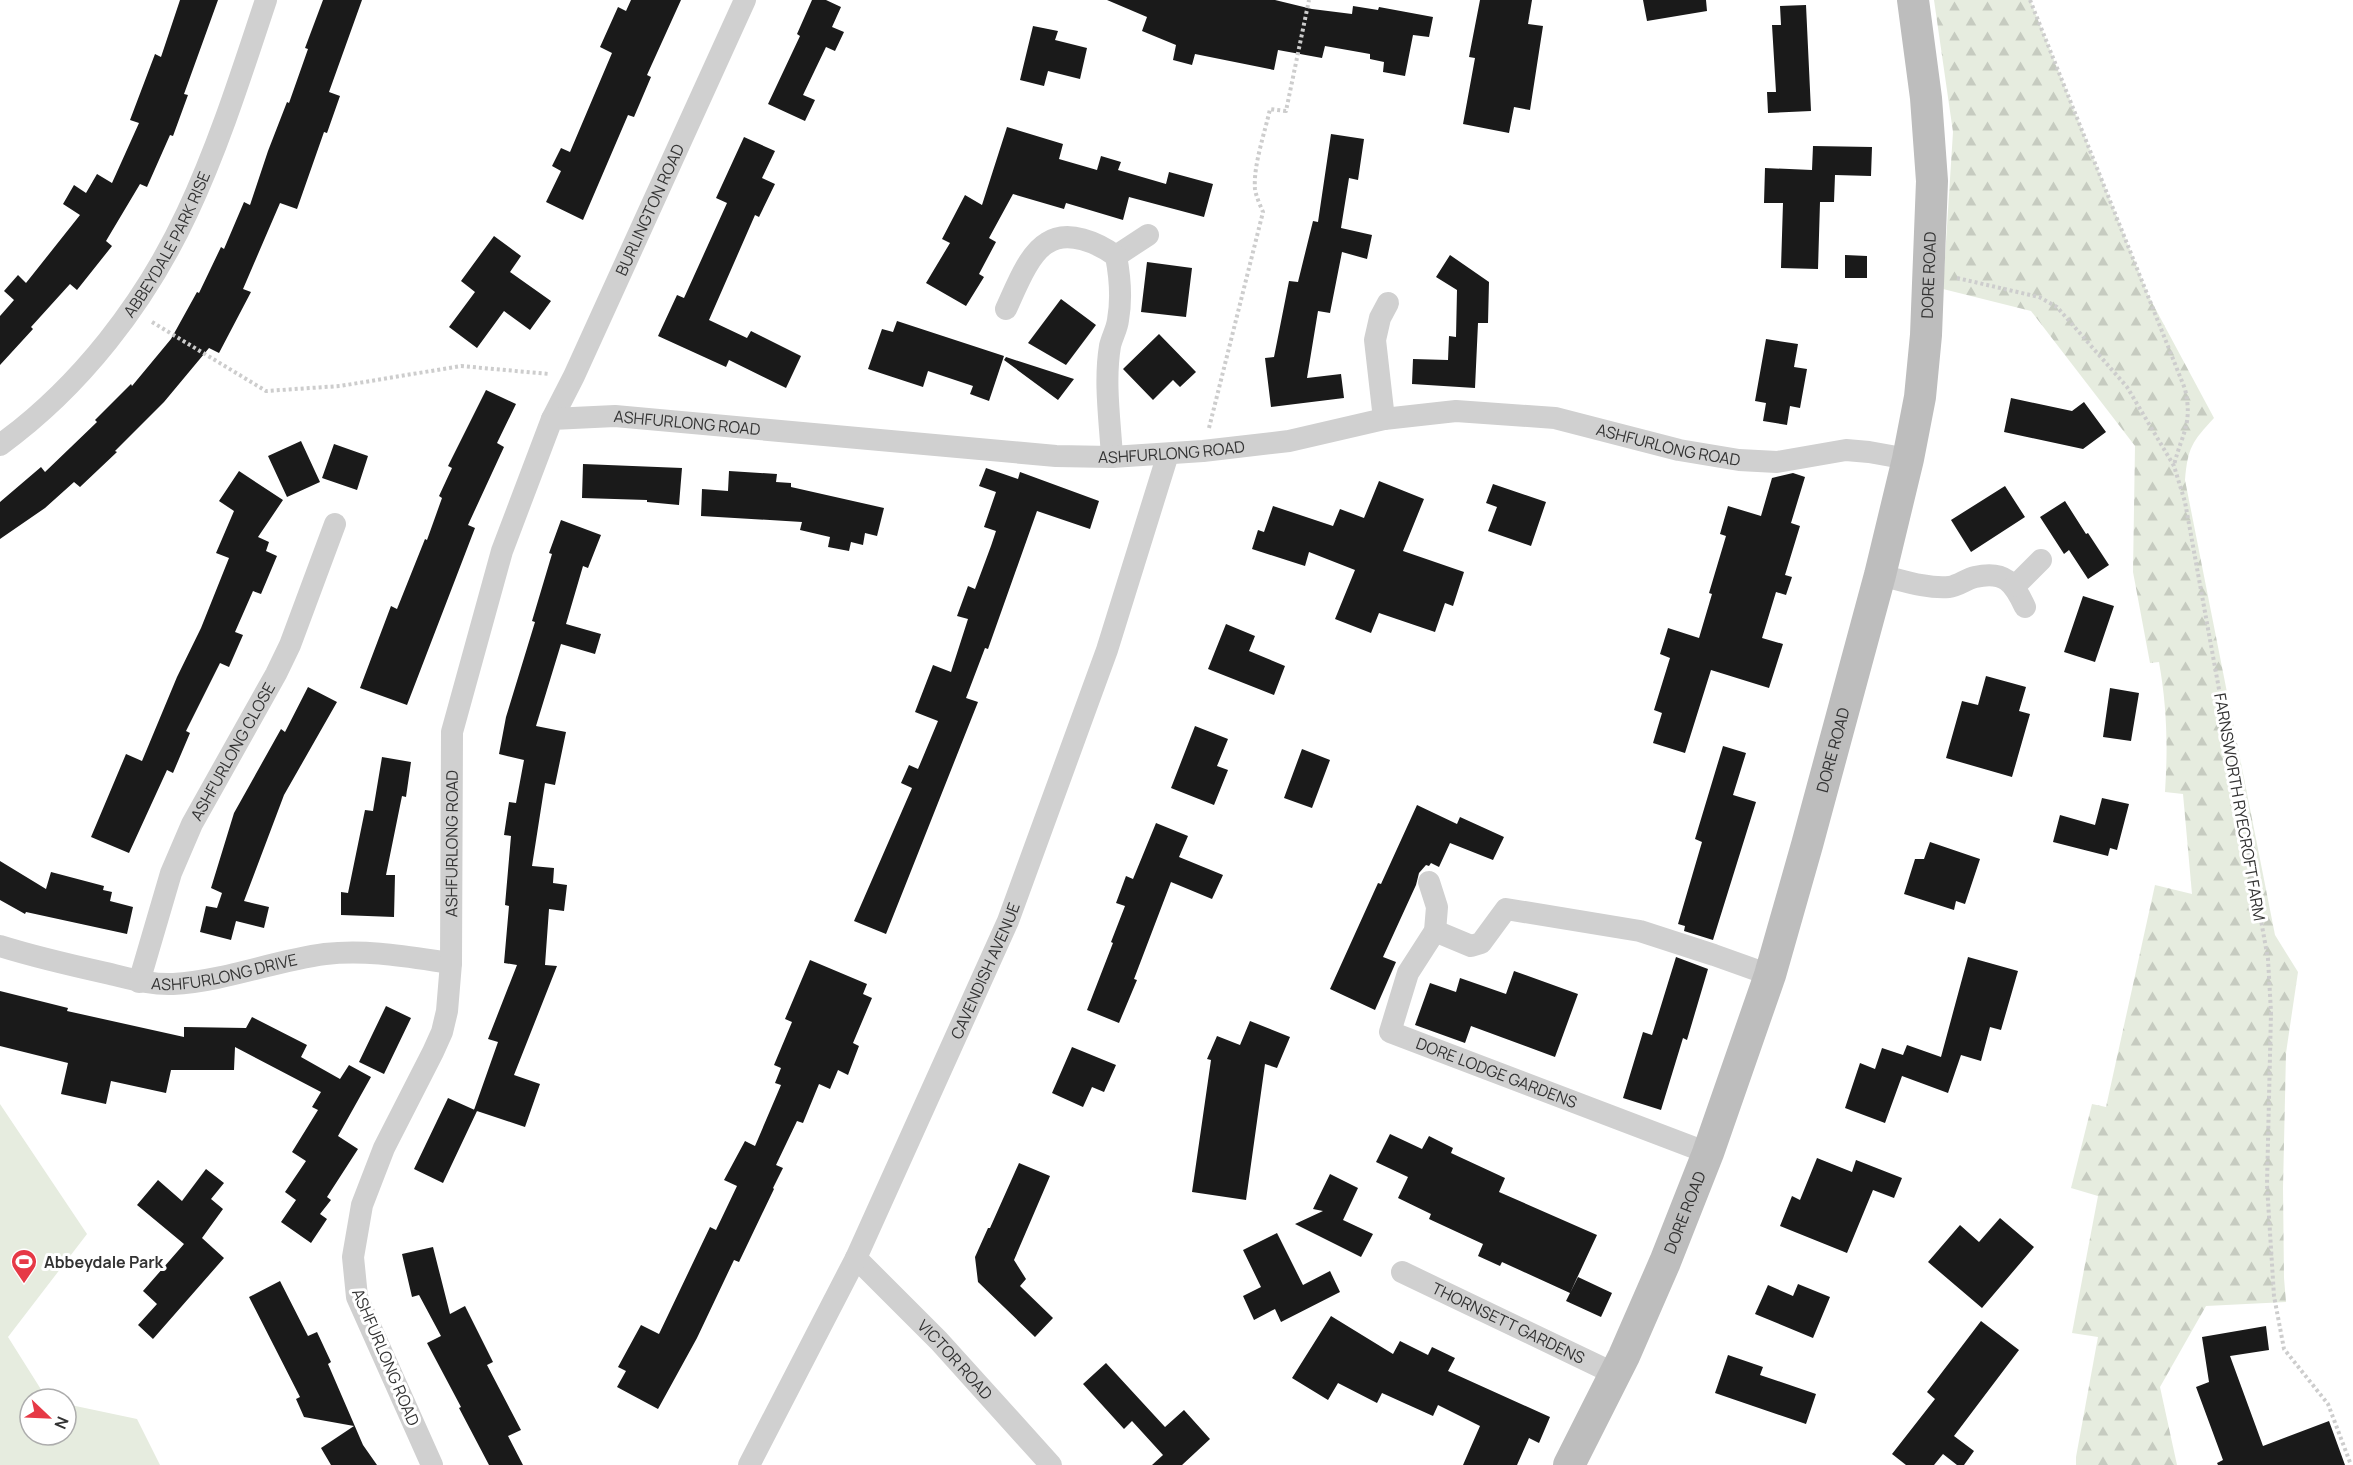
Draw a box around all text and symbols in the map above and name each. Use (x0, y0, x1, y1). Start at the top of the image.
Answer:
street label: BURLINGTON ROAD (610, 140, 689, 279)
street label: ABBEYDALE PARK RISE (118, 168, 215, 322)
street label: DORE ROAD (1916, 231, 1941, 319)
street label: ASHFURLONG ROAD (613, 405, 762, 440)
street label: ASHFURLONG ROAD (1594, 418, 1742, 471)
street label: ASHFURLONG ROAD (1098, 435, 1246, 468)
street label: ASHFURLONG CLOSE (185, 679, 280, 824)
street label: FARNSWORTH RYECROFT FARM (2209, 691, 2271, 923)
street label: DORE ROAD (1811, 705, 1855, 795)
street label: ASHFURLONG ROAD (440, 770, 463, 917)
street label: CAVENDISH AVENUE (945, 899, 1025, 1043)
street label: ASHFURLONG DRIVE (150, 948, 299, 995)
street label: DORE LODGE GARDENS (1413, 1032, 1580, 1113)
street label: DORE ROAD (1658, 1168, 1711, 1257)
sports icon: Abbeydale Park (9, 1247, 39, 1285)
place label: Abbeydale Park (44, 1251, 164, 1273)
street label: THORNSETT GARDENS (1428, 1277, 1589, 1369)
street label: ASHFURLONG ROAD (347, 1285, 425, 1429)
street label: VICTOR ROAD (913, 1315, 998, 1405)
north arrow (18, 1387, 78, 1447)
text: N (49, 1413, 74, 1432)

